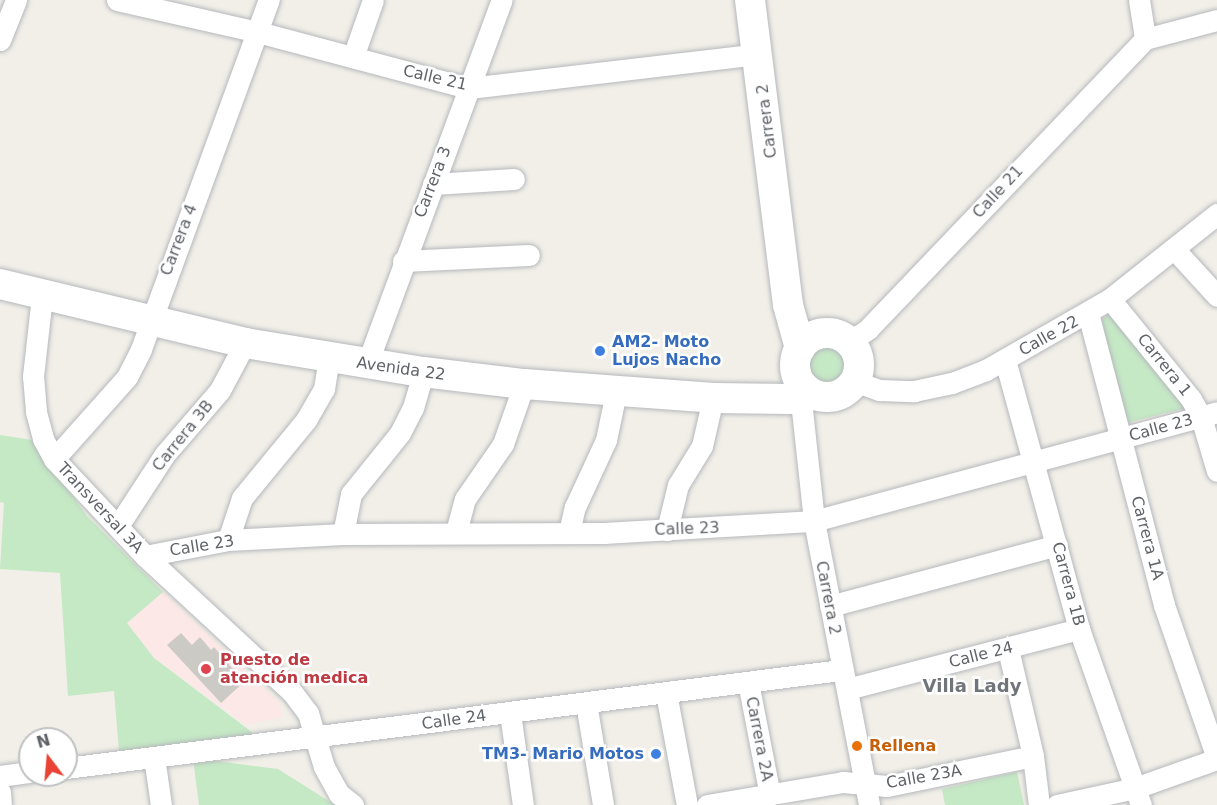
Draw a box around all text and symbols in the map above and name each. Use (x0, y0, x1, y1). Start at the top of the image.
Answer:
street label: Calle 21 (401, 61, 469, 95)
street label: Carrera 2 (753, 83, 781, 159)
street label: Carrera 3 (411, 144, 455, 220)
street label: Calle 21 (969, 162, 1027, 222)
street label: Carrera 4 (157, 202, 201, 278)
street label: Calle 22 (1016, 312, 1082, 360)
street label: Carrera 1 (1133, 330, 1195, 400)
place label: AM2- Moto Lujos Nacho (612, 332, 721, 370)
marker: AM2- Moto Lujos Nacho (593, 344, 607, 358)
street label: Avenida 22 (355, 353, 447, 385)
street label: Carrera 3B (148, 397, 218, 475)
street label: Calle 23 (1127, 410, 1195, 446)
street label: Transversal 3A (53, 459, 147, 557)
street label: Carrera 1A (1127, 494, 1167, 582)
street label: Calle 23 (654, 518, 720, 540)
street label: Calle 23 (168, 531, 236, 561)
street label: Carrera 1B (1048, 540, 1088, 628)
street label: Carrera 2 (811, 559, 845, 637)
street label: Calle 24 (947, 638, 1015, 672)
place label: Puesto de atención medica (220, 650, 368, 688)
marker: Puesto de atención medica (197, 660, 215, 678)
district label: Villa Lady (923, 675, 1021, 697)
street label: Carrera 2A (741, 695, 777, 783)
street label: Calle 24 (420, 706, 488, 734)
north arrow (18, 727, 78, 787)
text: N (34, 730, 52, 752)
place label: Rellena (869, 736, 936, 756)
marker: Rellena (850, 739, 864, 753)
place label: TM3- Mario Motos (482, 744, 644, 764)
marker: TM3- Mario Motos (649, 747, 663, 761)
street label: Calle 23A (885, 761, 963, 793)

